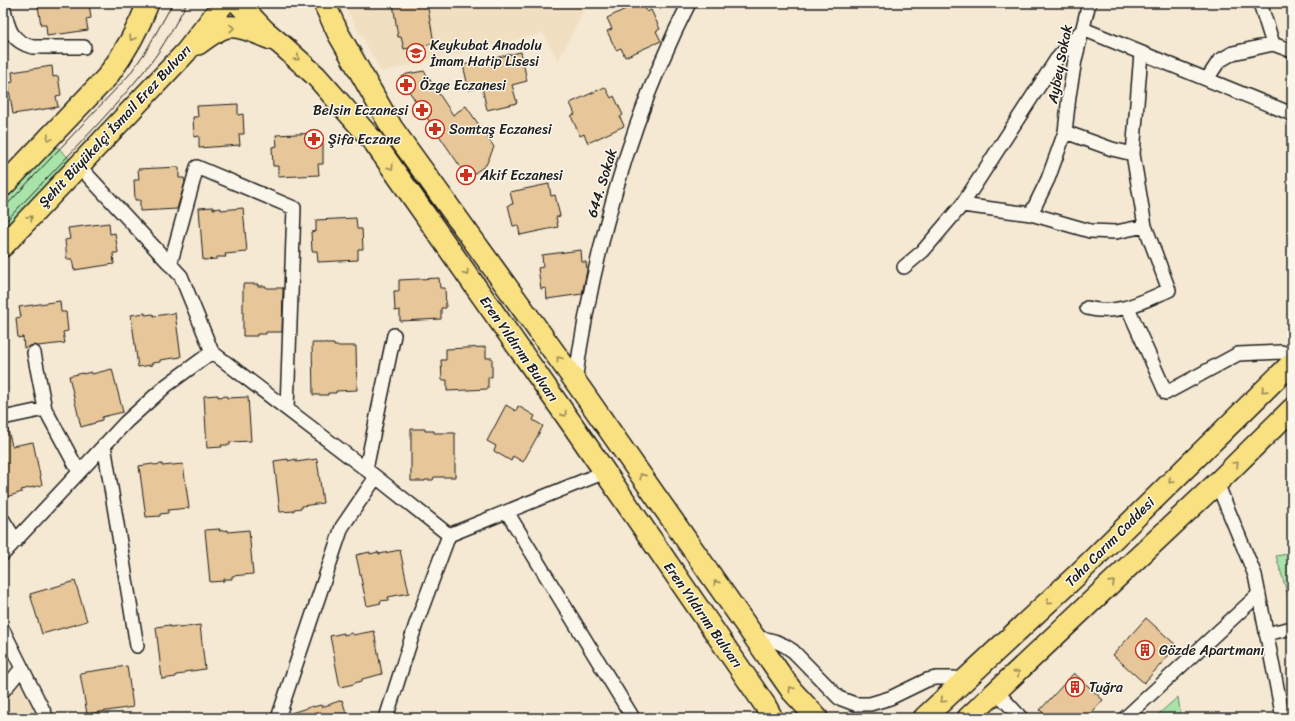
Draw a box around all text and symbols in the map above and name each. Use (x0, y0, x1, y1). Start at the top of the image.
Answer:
street label: Aybey Sokak (1040, 22, 1080, 107)
one-way arrow (229, 24, 235, 32)
place label: Keykubat Anadolu İmam Hatip Lisesi (429, 33, 542, 74)
one-way arrow (130, 34, 137, 41)
street label: Şehit Büyükelçi İsmail Erez Bulvarı (32, 38, 198, 214)
school or university icon: Keykubat Anadolu İmam Hatip Lisesi (405, 42, 427, 64)
one-way arrow (292, 53, 300, 61)
place label: Özge Eczanesi (420, 73, 507, 98)
pharmacy icon: Özge Eczanesi (395, 74, 417, 96)
place label: Belsin Eczanesi (313, 98, 409, 123)
pharmacy icon: Belsin Eczanesi (411, 99, 433, 121)
place label: Somtaş Eczanesi (449, 117, 553, 142)
pharmacy icon: Somtaş Eczanesi (424, 118, 446, 140)
place label: Şifa Eczane (328, 127, 401, 152)
pharmacy icon: Şifa Eczane (303, 128, 325, 150)
one-way arrow (46, 133, 54, 141)
street label: 644. Sokak (580, 145, 625, 221)
one-way arrow (386, 162, 393, 169)
place label: Akif Eczanesi (479, 163, 564, 188)
pharmacy icon: Akif Eczanesi (455, 164, 477, 186)
one-way arrow (25, 215, 33, 223)
one-way arrow (461, 269, 469, 276)
street label: Eren Yıldırım Bulvarı (473, 290, 565, 408)
one-way arrow (557, 356, 564, 363)
one-way arrow (1261, 385, 1269, 393)
one-way arrow (559, 410, 567, 417)
one-way arrow (1231, 461, 1239, 469)
one-way arrow (639, 473, 647, 480)
one-way arrow (1168, 477, 1176, 484)
street label: Taha Carım Caddesi (1059, 490, 1162, 593)
street label: Eren Yıldırım Bulvarı (657, 556, 749, 674)
one-way arrow (714, 580, 721, 587)
one-way arrow (1107, 581, 1114, 588)
one-way arrow (1046, 597, 1053, 604)
place label: Gözde Apartmanı (1159, 638, 1264, 663)
building icon: Gözde Apartmanı (1134, 639, 1156, 661)
one-way arrow (1012, 670, 1020, 677)
place label: Tuğra (1089, 675, 1124, 700)
building icon: Tuğra (1064, 676, 1086, 698)
one-way arrow (789, 686, 796, 693)
one-way arrow (941, 695, 948, 702)

